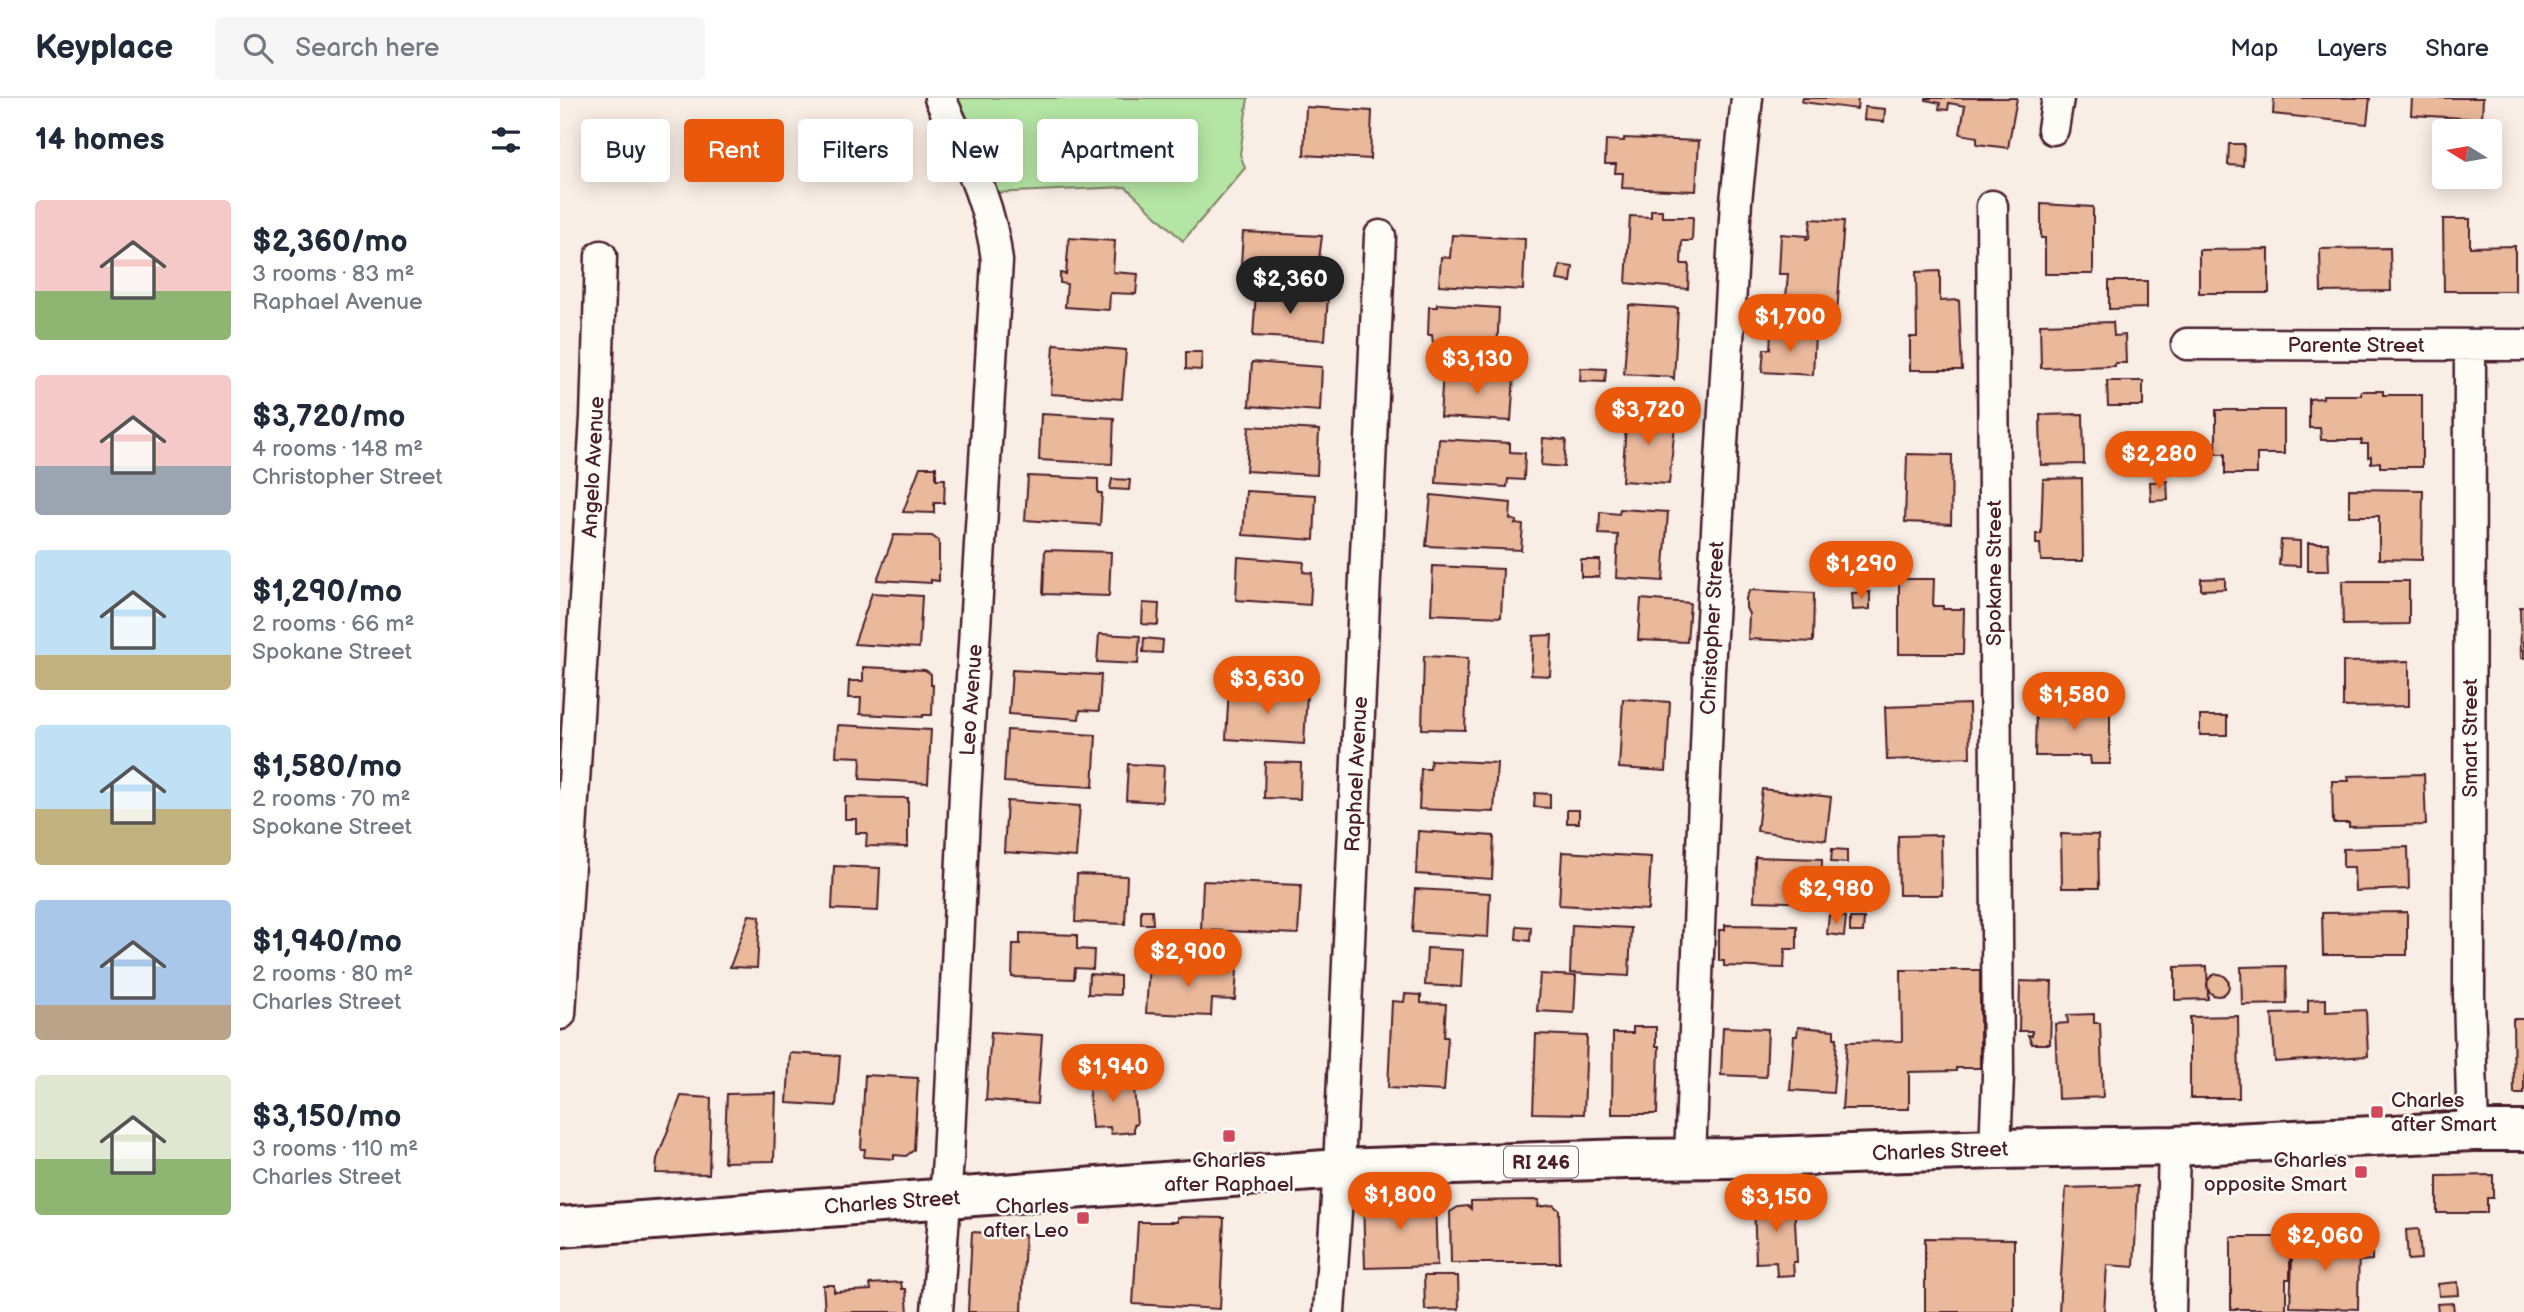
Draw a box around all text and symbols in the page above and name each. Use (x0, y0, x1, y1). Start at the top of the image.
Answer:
search box (215, 17, 705, 80)
text: Keyplace (35, 28, 173, 68)
icon: search (239, 29, 277, 67)
text: Search here (295, 33, 439, 64)
text: Map (2230, 34, 2278, 63)
text: Layers (2316, 34, 2387, 63)
text: Share (2425, 34, 2489, 63)
chip: Buy (581, 119, 670, 182)
chip: Rent (684, 119, 784, 182)
chip: Filters (798, 119, 913, 182)
chip: New (927, 119, 1023, 182)
chip: Apartment (1037, 119, 1198, 182)
north arrow (2432, 119, 2502, 189)
map controls (2432, 119, 2502, 189)
icon: filters (487, 121, 525, 159)
text: 14 homes (35, 122, 164, 158)
text: $2,360/mo (252, 224, 408, 260)
icon: home (91, 228, 175, 312)
pin: $2,360 (1233, 256, 1347, 316)
text: 3 rooms · 83 m² (252, 260, 414, 288)
text: $2,360 (1252, 265, 1328, 293)
text: Raphael Avenue (252, 288, 423, 316)
pin: $1,700 (1733, 294, 1847, 354)
text: $1,700 (1754, 303, 1826, 331)
street label: Parente Street (2288, 333, 2425, 358)
pin: $3,130 (1420, 336, 1534, 396)
text: $3,130 (1441, 345, 1513, 373)
pin: $3,720 (1591, 388, 1705, 447)
street label: Angelo Avenue (577, 396, 610, 539)
text: $3,720 (1611, 396, 1685, 424)
text: $3,720/mo (252, 399, 405, 435)
icon: home (91, 403, 175, 487)
pin: $2,280 (2102, 432, 2216, 491)
text: 4 rooms · 148 m² (252, 435, 423, 463)
text: $2,280 (2121, 440, 2197, 468)
text: Christopher Street (252, 463, 443, 491)
street label: Spokane Street (1982, 500, 2007, 646)
street label: Christopher Street (1695, 540, 1730, 716)
pin: $1,290 (1804, 542, 1918, 601)
text: $1,290 (1825, 550, 1897, 578)
text: $1,290/mo (252, 574, 402, 610)
icon: home (91, 578, 175, 662)
text: 2 rooms · 66 m² (252, 610, 414, 638)
text: Spokane Street (252, 638, 412, 666)
street label: Leo Avenue (955, 643, 988, 757)
pin: $3,630 (1210, 656, 1324, 716)
text: $3,630 (1229, 665, 1305, 693)
pin: $1,580 (2017, 672, 2131, 732)
street label: Smart Street (2458, 678, 2483, 798)
text: $1,580 (2038, 681, 2110, 709)
street label: Raphael Avenue (1340, 696, 1373, 852)
text: $1,580/mo (252, 749, 402, 785)
icon: home (91, 753, 175, 837)
text: 2 rooms · 70 m² (252, 785, 411, 813)
text: Spokane Street (252, 813, 412, 841)
pin: $2,980 (1779, 866, 1893, 926)
text: $2,980 (1798, 875, 1874, 903)
text: $1,940/mo (252, 924, 402, 960)
icon: home (91, 928, 175, 1012)
pin: $2,900 (1131, 930, 1245, 989)
text: $2,900 (1150, 938, 1226, 966)
text: 2 rooms · 80 m² (252, 960, 413, 988)
text: Charles Street (252, 988, 401, 1016)
pin: $1,940 (1056, 1044, 1170, 1104)
text: $1,940 (1077, 1053, 1149, 1081)
place label: Charles after Smart (2391, 1088, 2497, 1137)
text: $3,150/mo (252, 1099, 401, 1135)
icon: home (91, 1103, 175, 1187)
marker: Charles after Smart (2369, 1104, 2385, 1120)
marker: Charles after Raphael (1221, 1128, 1237, 1144)
text: 3 rooms · 110 m² (252, 1135, 418, 1163)
street label: Charles Street (1871, 1137, 2009, 1166)
road number: RI 246 (1504, 1146, 1578, 1178)
place label: Charles after Raphael (1164, 1148, 1294, 1197)
place label: Charles opposite Smart (2204, 1148, 2348, 1197)
text: Charles Street (252, 1163, 401, 1191)
marker: Charles opposite Smart (2353, 1164, 2369, 1180)
pin: $1,800 (1343, 1172, 1457, 1232)
pin: $3,150 (1719, 1174, 1833, 1234)
text: $1,800 (1364, 1181, 1436, 1209)
text: $3,150 (1741, 1183, 1811, 1211)
street label: Charles Street (823, 1185, 961, 1220)
place label: Charles after Leo (983, 1194, 1069, 1243)
marker: Charles after Leo (1075, 1210, 1091, 1226)
pin: $2,060 (2268, 1214, 2382, 1273)
text: $2,060 (2287, 1222, 2363, 1250)

